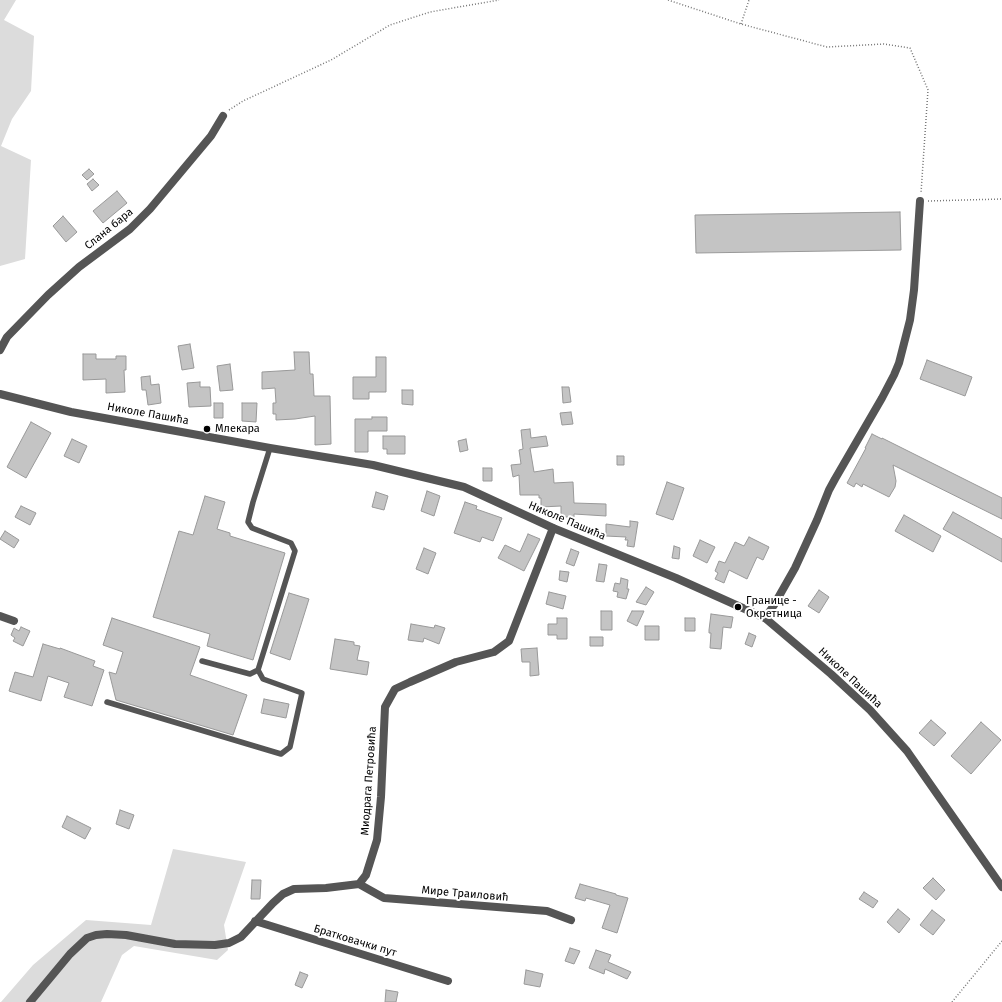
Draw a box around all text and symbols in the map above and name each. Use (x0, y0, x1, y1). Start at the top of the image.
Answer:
street label: Слана бара (82, 205, 136, 253)
street label: Николе Пашића (106, 400, 190, 428)
place label: Млекара (215, 422, 260, 436)
marker: Млекара (202, 424, 212, 434)
street label: Николе Пашића (526, 499, 608, 543)
place label: Границе - Окретница (746, 594, 802, 620)
marker: Границе - Окретница (733, 602, 743, 612)
street label: Николе Пашића (815, 645, 885, 711)
street label: Миодрага Петровића (359, 726, 379, 836)
street label: Мире Траиловић (421, 884, 509, 904)
street label: Братковачки пут (312, 922, 398, 960)

